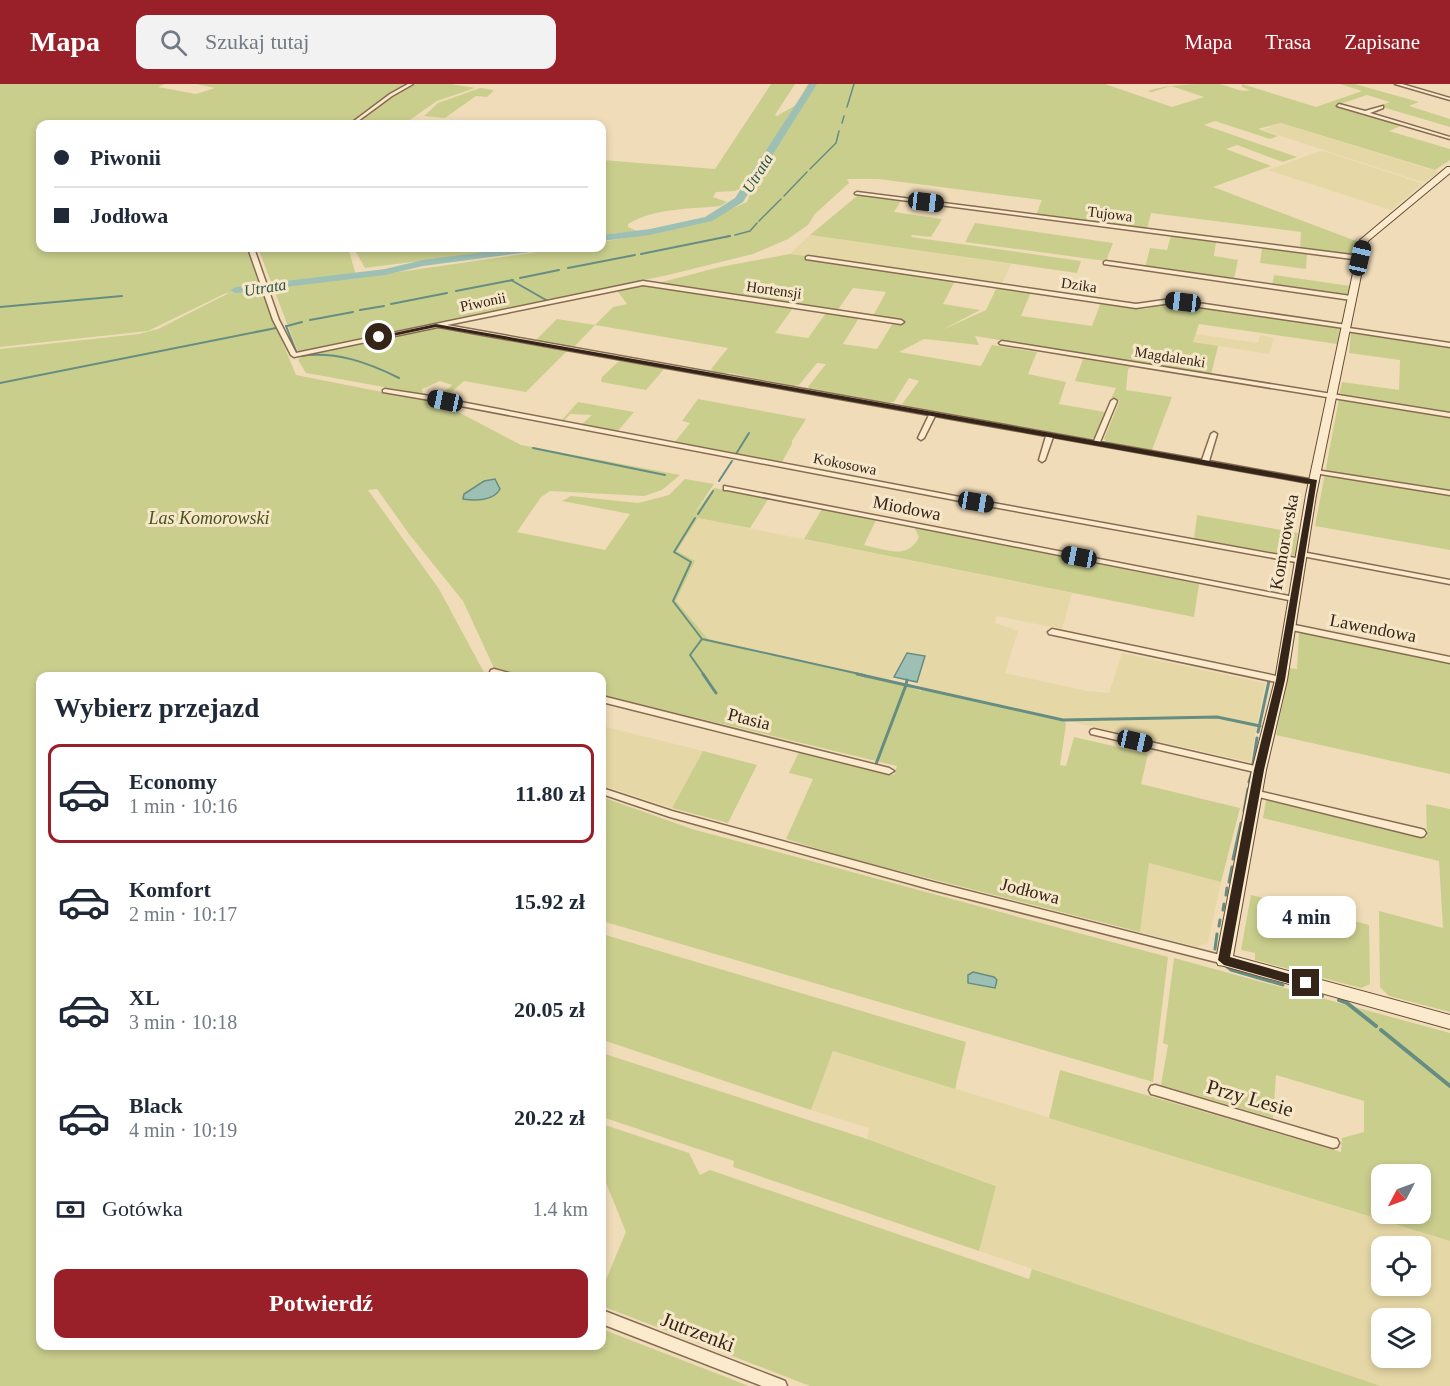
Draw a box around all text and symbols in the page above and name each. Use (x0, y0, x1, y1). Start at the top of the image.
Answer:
search box (136, 15, 556, 69)
text: Mapa (30, 26, 100, 57)
icon: search (157, 26, 190, 59)
text: Szukaj tutaj (205, 29, 309, 54)
text: Mapa (1184, 30, 1232, 54)
text: Trasa (1265, 30, 1311, 54)
text: Zapisane (1344, 30, 1420, 54)
text: Piwonii (90, 145, 161, 170)
water label: Utrata (739, 151, 776, 196)
car (907, 191, 945, 213)
text: Jodłowa (90, 203, 168, 228)
street label: Tujowa (1087, 203, 1134, 225)
car (1347, 238, 1373, 278)
street label: Dzika (1060, 275, 1098, 295)
water label: Utrata (243, 276, 287, 299)
street label: Hortensji (745, 278, 803, 302)
street label: Piwonii (459, 289, 507, 315)
car (1164, 291, 1202, 313)
route start (365, 323, 392, 350)
street label: Magdalenki (1133, 343, 1207, 371)
car (426, 388, 464, 414)
street label: Kokosowa (812, 450, 878, 478)
car (957, 490, 995, 514)
street label: Miodowa (871, 492, 943, 524)
street label: Komorowska (1266, 493, 1302, 591)
park label: Las Komorowski (148, 508, 269, 528)
car (1060, 545, 1098, 569)
street label: Lawendowa (1328, 610, 1418, 646)
text: Wybierz przejazd (54, 693, 259, 723)
street label: Ptasia (726, 704, 772, 734)
car (1115, 728, 1155, 754)
icon: car (57, 767, 111, 821)
text: Economy (129, 769, 217, 794)
text: 11.80 zł (515, 781, 585, 806)
text: 1 min · 10:16 (129, 795, 237, 817)
street label: Jodłowa (998, 874, 1062, 908)
icon: car (57, 875, 111, 929)
text: Komfort (129, 877, 211, 902)
text: 15.92 zł (514, 889, 585, 914)
callout: 4 min (1256, 896, 1356, 938)
text: 2 min · 10:17 (129, 903, 237, 925)
text: 4 min (1282, 906, 1331, 928)
route end (1292, 969, 1319, 996)
icon: car (57, 983, 111, 1037)
text: XL (129, 985, 160, 1010)
text: 20.05 zł (514, 997, 585, 1022)
text: 3 min · 10:18 (129, 1011, 237, 1033)
street label: Przy Lesie (1204, 1074, 1296, 1122)
icon: car (57, 1091, 111, 1145)
text: Black (129, 1093, 183, 1118)
text: 20.22 zł (514, 1105, 585, 1130)
text: 4 min · 10:19 (129, 1119, 237, 1141)
north arrow (1371, 1164, 1431, 1224)
map controls (1371, 1164, 1431, 1368)
icon: cash (54, 1193, 87, 1226)
text: Gotówka (102, 1196, 183, 1221)
text: 1.4 km (532, 1198, 588, 1220)
button: locate (1371, 1236, 1431, 1296)
button: Potwierdź (54, 1269, 588, 1338)
street label: Jutrzenki (658, 1307, 738, 1357)
button: layers (1371, 1308, 1431, 1368)

